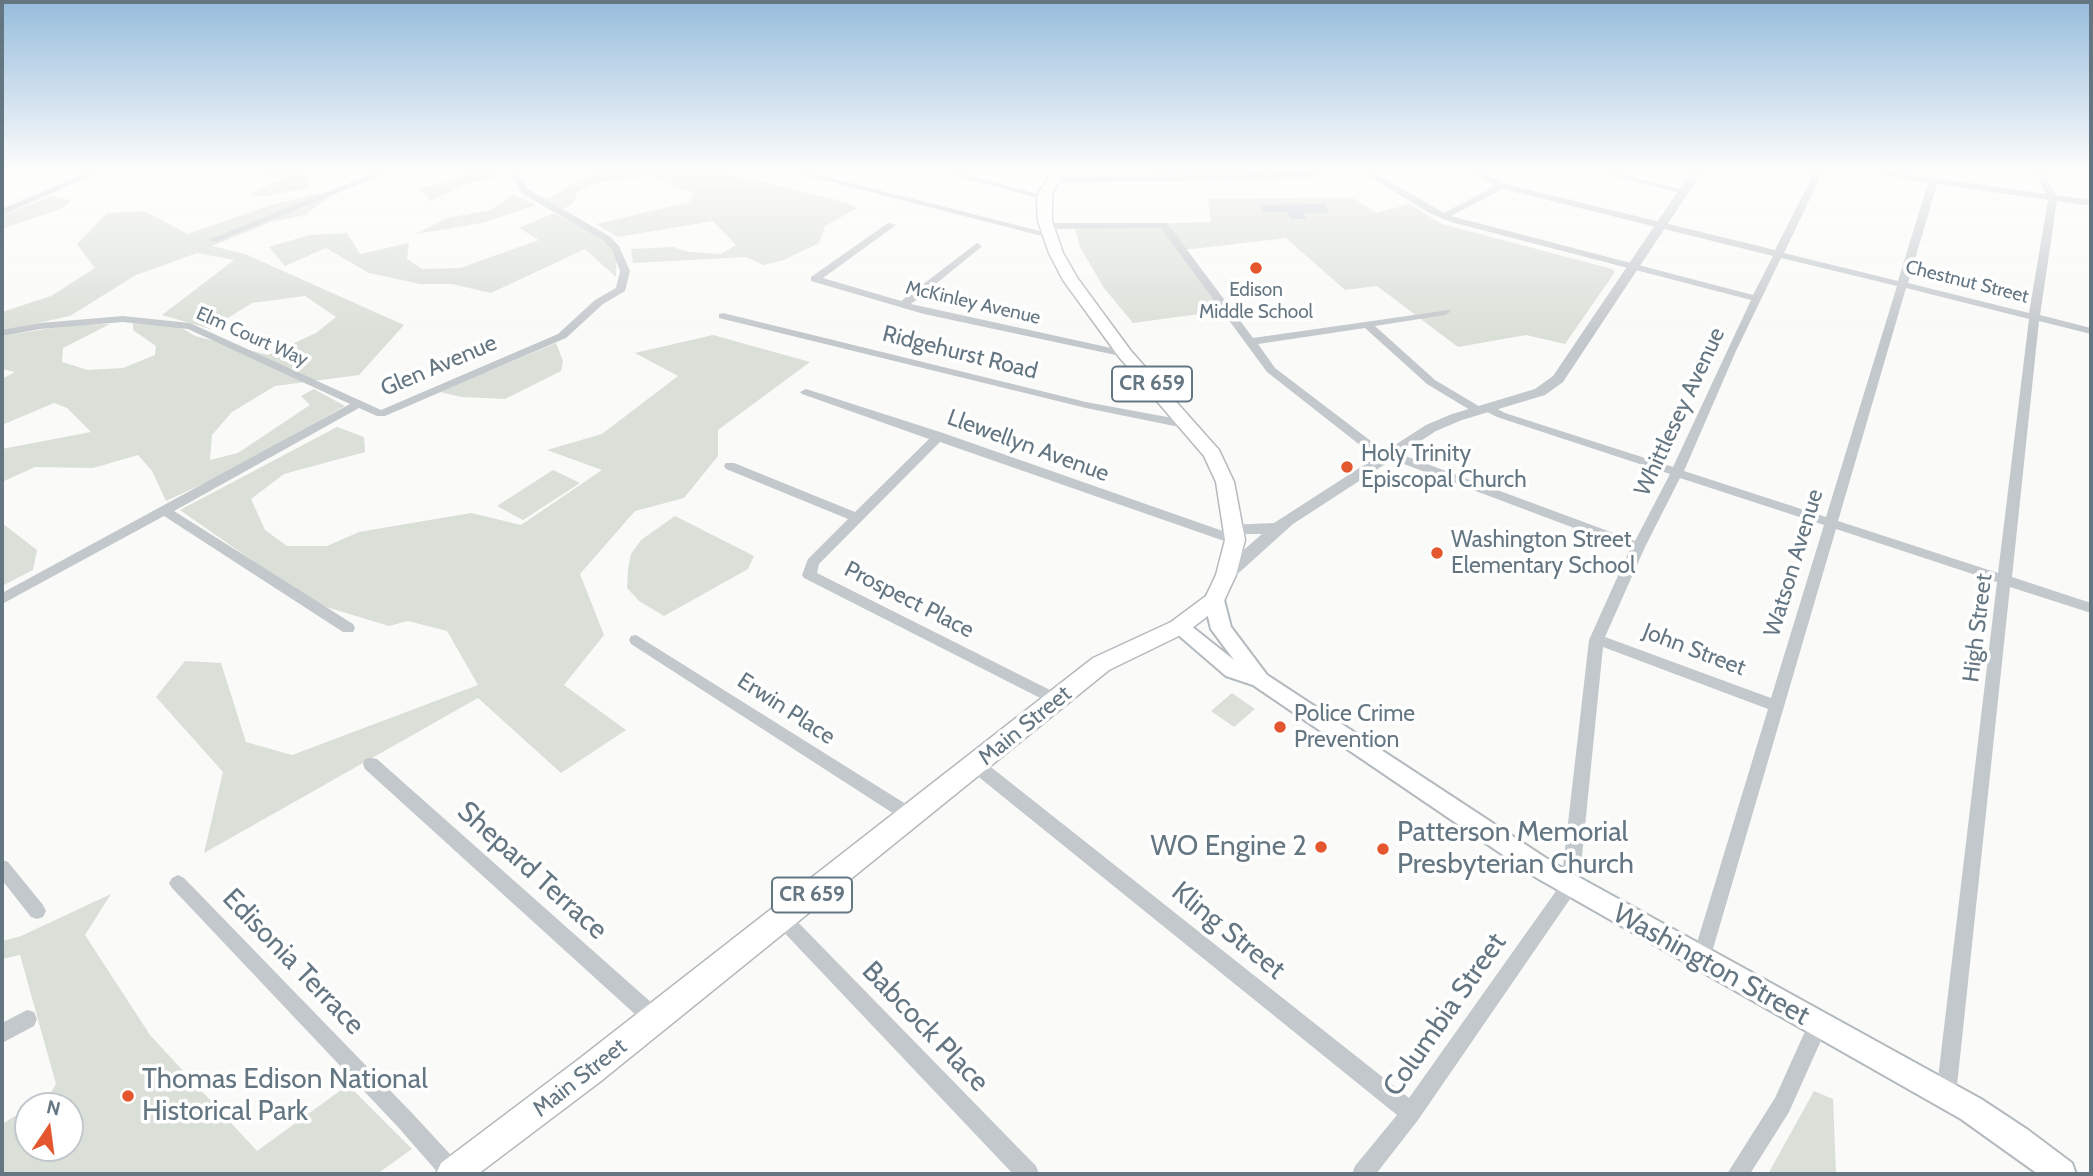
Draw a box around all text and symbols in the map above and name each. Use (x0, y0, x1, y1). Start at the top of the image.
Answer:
street label: Chestnut Street (1903, 256, 2031, 308)
marker: Edison Middle School (1248, 260, 1264, 276)
street label: McKinley Avenue (903, 276, 1043, 330)
place label: Edison Middle School (1199, 279, 1313, 323)
street label: Elm Court Way (193, 302, 311, 372)
street label: Ridgehurst Road (880, 320, 1040, 386)
street label: Whittlesey Avenue (1629, 323, 1731, 501)
street label: Glen Avenue (377, 329, 501, 403)
road number: CR 659 (1112, 366, 1192, 402)
street label: Llewellyn Avenue (943, 404, 1113, 488)
place label: Holy Trinity Episcopal Church (1361, 440, 1527, 494)
marker: Holy Trinity Episcopal Church (1339, 459, 1355, 475)
street label: Watson Avenue (1759, 486, 1829, 640)
place label: Washington Street Elementary School (1451, 526, 1635, 580)
marker: Washington Street Elementary School (1429, 545, 1445, 561)
street label: Prospect Place (840, 556, 978, 644)
street label: High Street (1958, 572, 1998, 684)
street label: John Street (1639, 618, 1749, 682)
street label: Erwin Place (732, 667, 840, 751)
street label: Main Street (973, 680, 1077, 772)
place label: Police Crime Prevention (1294, 700, 1415, 754)
marker: Police Crime Prevention (1272, 719, 1288, 735)
street label: Shepard Terrace (450, 795, 614, 947)
place label: Patterson Memorial Presbyterian Church (1397, 816, 1634, 882)
place label: WO Engine 2 (1151, 830, 1307, 864)
marker: WO Engine 2 (1313, 839, 1329, 855)
marker: Patterson Memorial Presbyterian Church (1375, 841, 1391, 857)
street label: Kling Street (1164, 875, 1292, 987)
road number: CR 659 (772, 878, 852, 912)
street label: Edisonia Terrace (215, 882, 371, 1042)
street label: Washington Street (1607, 897, 1815, 1033)
street label: Columbia Street (1376, 927, 1514, 1103)
street label: Babcock Place (855, 955, 995, 1099)
street label: Main Street (528, 1033, 632, 1123)
place label: Thomas Edison National Historical Park (142, 1063, 428, 1129)
marker: Thomas Edison National Historical Park (120, 1088, 136, 1104)
north arrow (14, 1092, 84, 1162)
text: N (44, 1095, 63, 1121)

